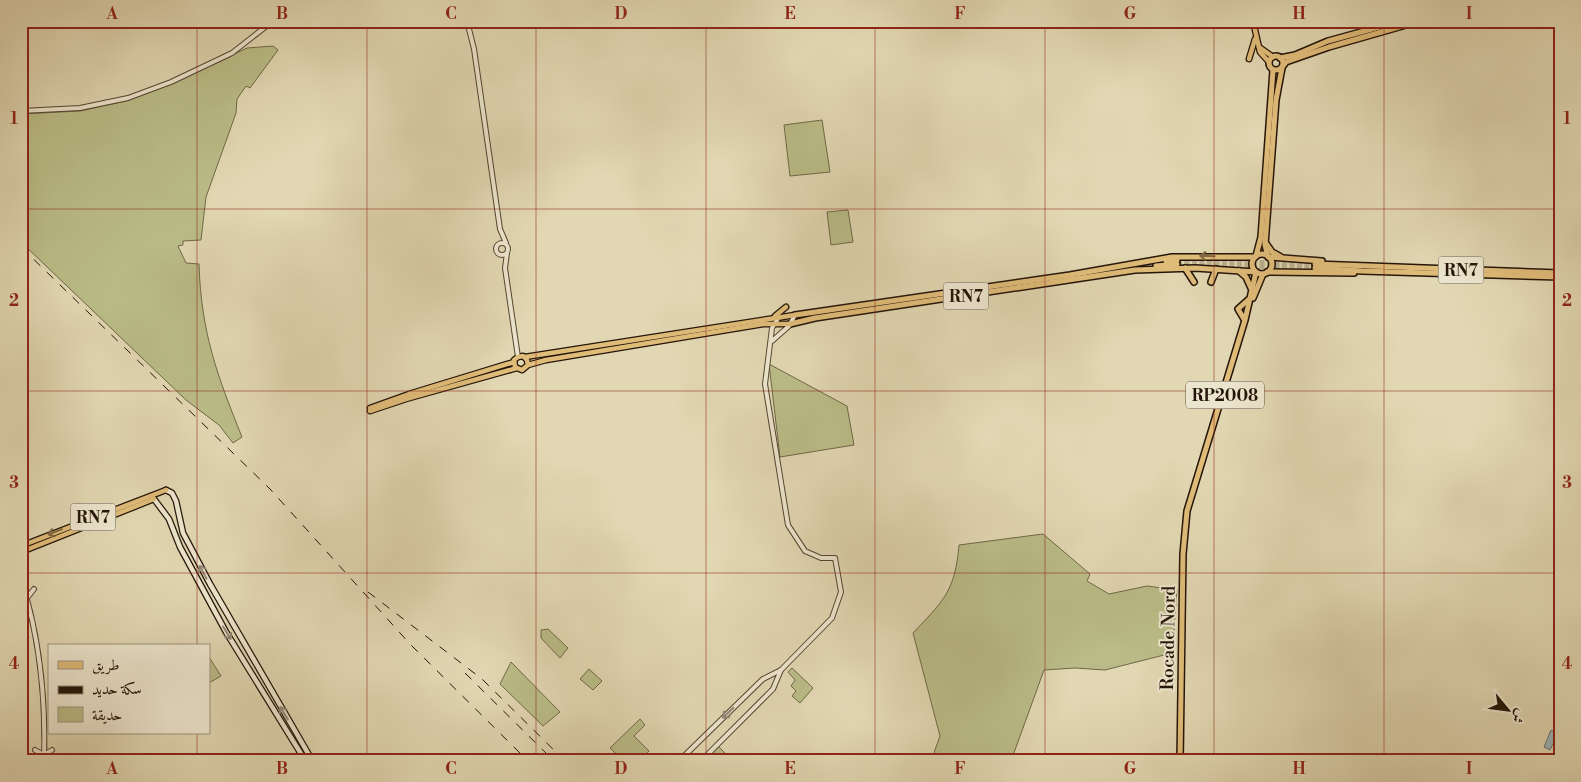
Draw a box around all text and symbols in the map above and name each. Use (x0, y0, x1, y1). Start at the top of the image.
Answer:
text: A (105, 4, 118, 24)
text: B (276, 4, 288, 24)
text: C (445, 4, 457, 24)
text: D (615, 4, 628, 24)
text: E (784, 4, 796, 24)
text: F (954, 4, 966, 24)
text: G (1124, 4, 1137, 24)
text: H (1292, 4, 1306, 24)
text: I (1466, 4, 1472, 24)
text: 1 (10, 109, 18, 129)
text: 1 (1563, 109, 1571, 129)
one-way arrow (1199, 251, 1215, 261)
road number: RN7 (1438, 256, 1484, 284)
road number: RN7 (944, 282, 988, 310)
text: 2 (9, 291, 19, 311)
text: 2 (1562, 291, 1572, 311)
road number: RP2008 (1186, 382, 1264, 408)
text: 3 (9, 473, 19, 493)
text: 3 (1562, 473, 1572, 493)
road number: RN7 (70, 504, 116, 530)
one-way arrow (48, 528, 63, 537)
one-way arrow (198, 565, 208, 580)
street label: Rocade Nord (1156, 585, 1181, 691)
one-way arrow (222, 626, 232, 640)
legend (48, 644, 210, 734)
text: 4 (9, 654, 20, 674)
text: 4 (1562, 654, 1573, 674)
text: طريق (92, 656, 119, 675)
text: سكة حديد (92, 680, 142, 699)
north arrow (1484, 684, 1534, 734)
text: ش (1507, 705, 1530, 726)
text: حديقة (92, 706, 122, 725)
one-way arrow (279, 706, 289, 720)
one-way arrow (722, 706, 734, 719)
text: A (105, 759, 118, 779)
text: B (276, 759, 288, 779)
text: C (445, 759, 457, 779)
text: D (615, 759, 628, 779)
text: E (784, 759, 796, 779)
text: F (954, 759, 966, 779)
text: G (1124, 759, 1137, 779)
text: H (1292, 759, 1306, 779)
text: I (1466, 759, 1472, 779)

